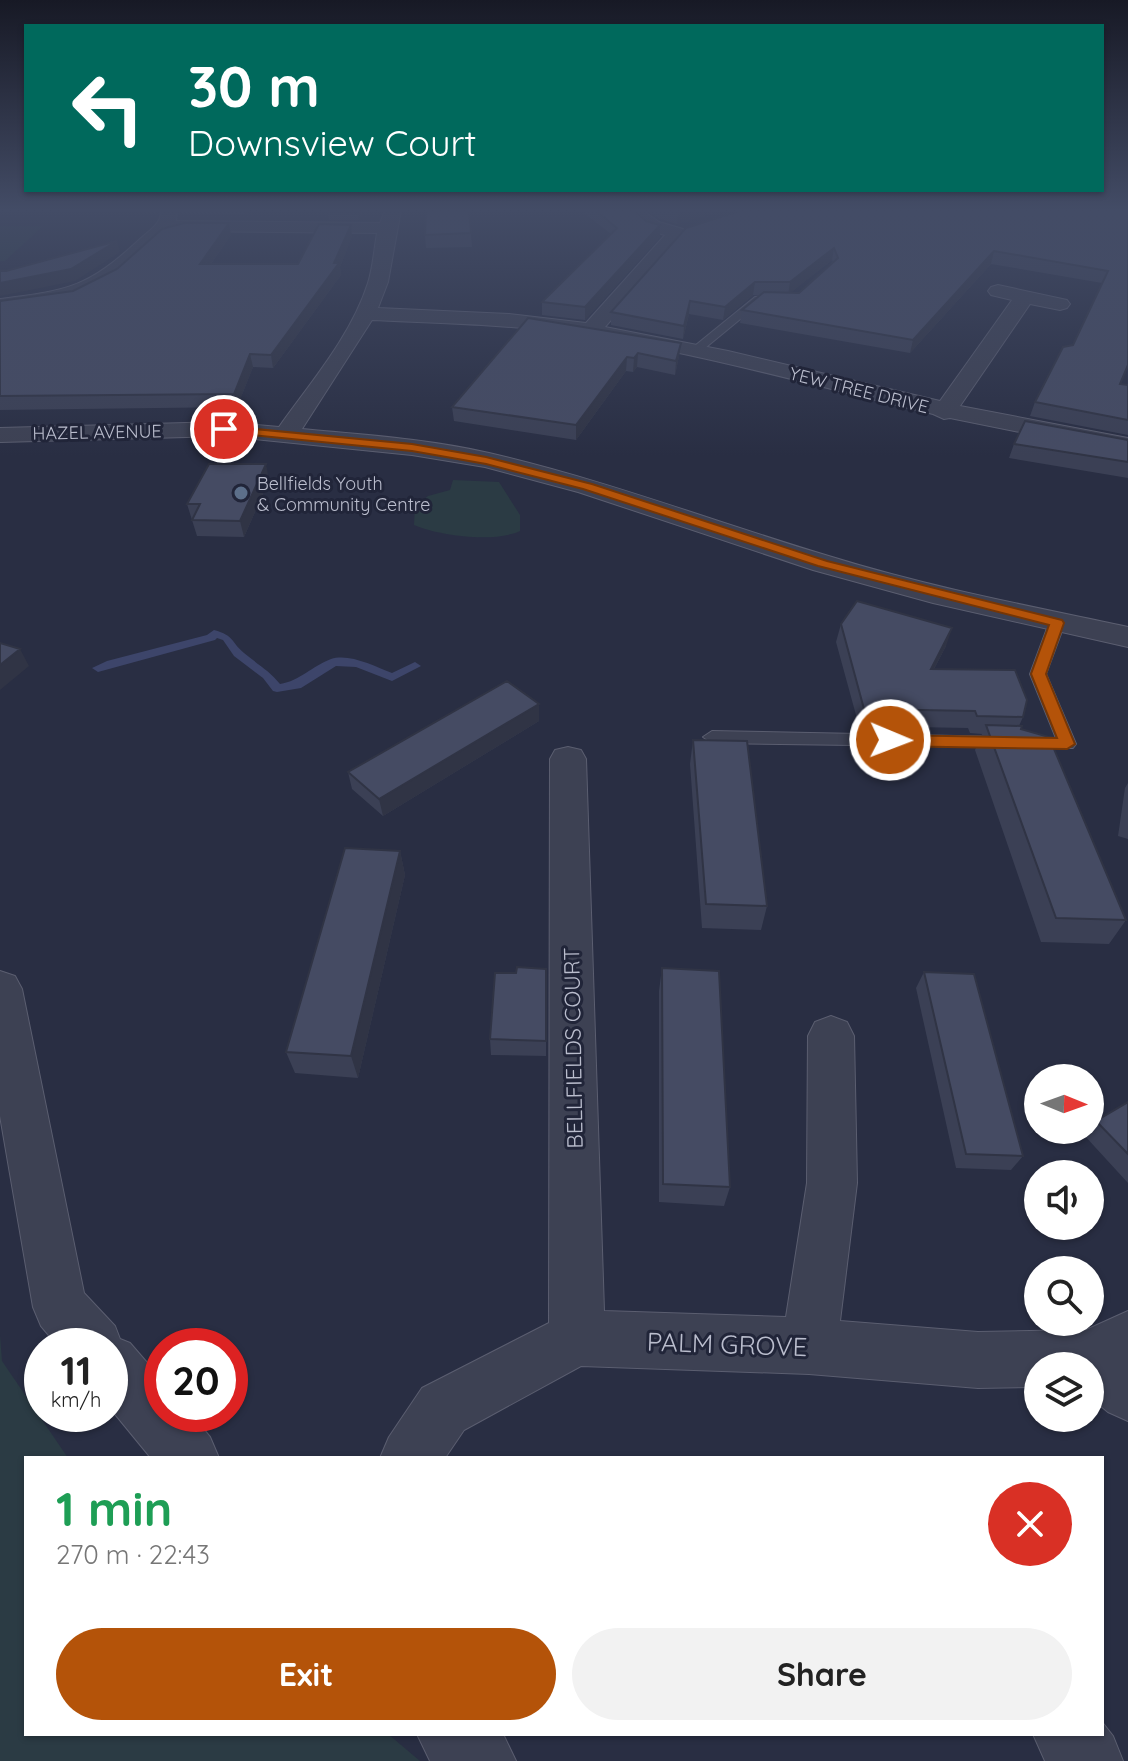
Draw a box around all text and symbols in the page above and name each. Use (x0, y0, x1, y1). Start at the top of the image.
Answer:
text: 30 m (188, 51, 320, 121)
icon: left (56, 56, 160, 160)
text: Downsview Court (188, 120, 476, 165)
street label: YEW TREE DRIVE (787, 362, 931, 418)
pin (190, 395, 258, 463)
icon: arrive (202, 407, 246, 451)
street label: HAZEL AVENUE (32, 419, 162, 445)
place label: Bellfields Youth & Community Centre (257, 472, 430, 516)
marker: Bellfields Youth & Community Centre (232, 484, 250, 502)
position arrow (848, 698, 932, 782)
street label: BELLFIELDS COURT (557, 947, 589, 1149)
north arrow (1024, 1064, 1104, 1144)
map controls (1024, 1064, 1104, 1432)
button: sound (1024, 1160, 1104, 1240)
button: search (1024, 1256, 1104, 1336)
street label: PALM GROVE (646, 1325, 808, 1363)
speed limit sign: 20 (144, 1328, 248, 1432)
text: 11 (60, 1345, 92, 1395)
button: layers (1024, 1352, 1104, 1432)
text: km/h (51, 1387, 101, 1412)
text: 1 min (56, 1478, 172, 1538)
button: close (988, 1482, 1072, 1566)
text: 270 m · 22:43 (56, 1538, 210, 1571)
button: Exit (56, 1628, 556, 1720)
button: Share (572, 1628, 1072, 1720)

